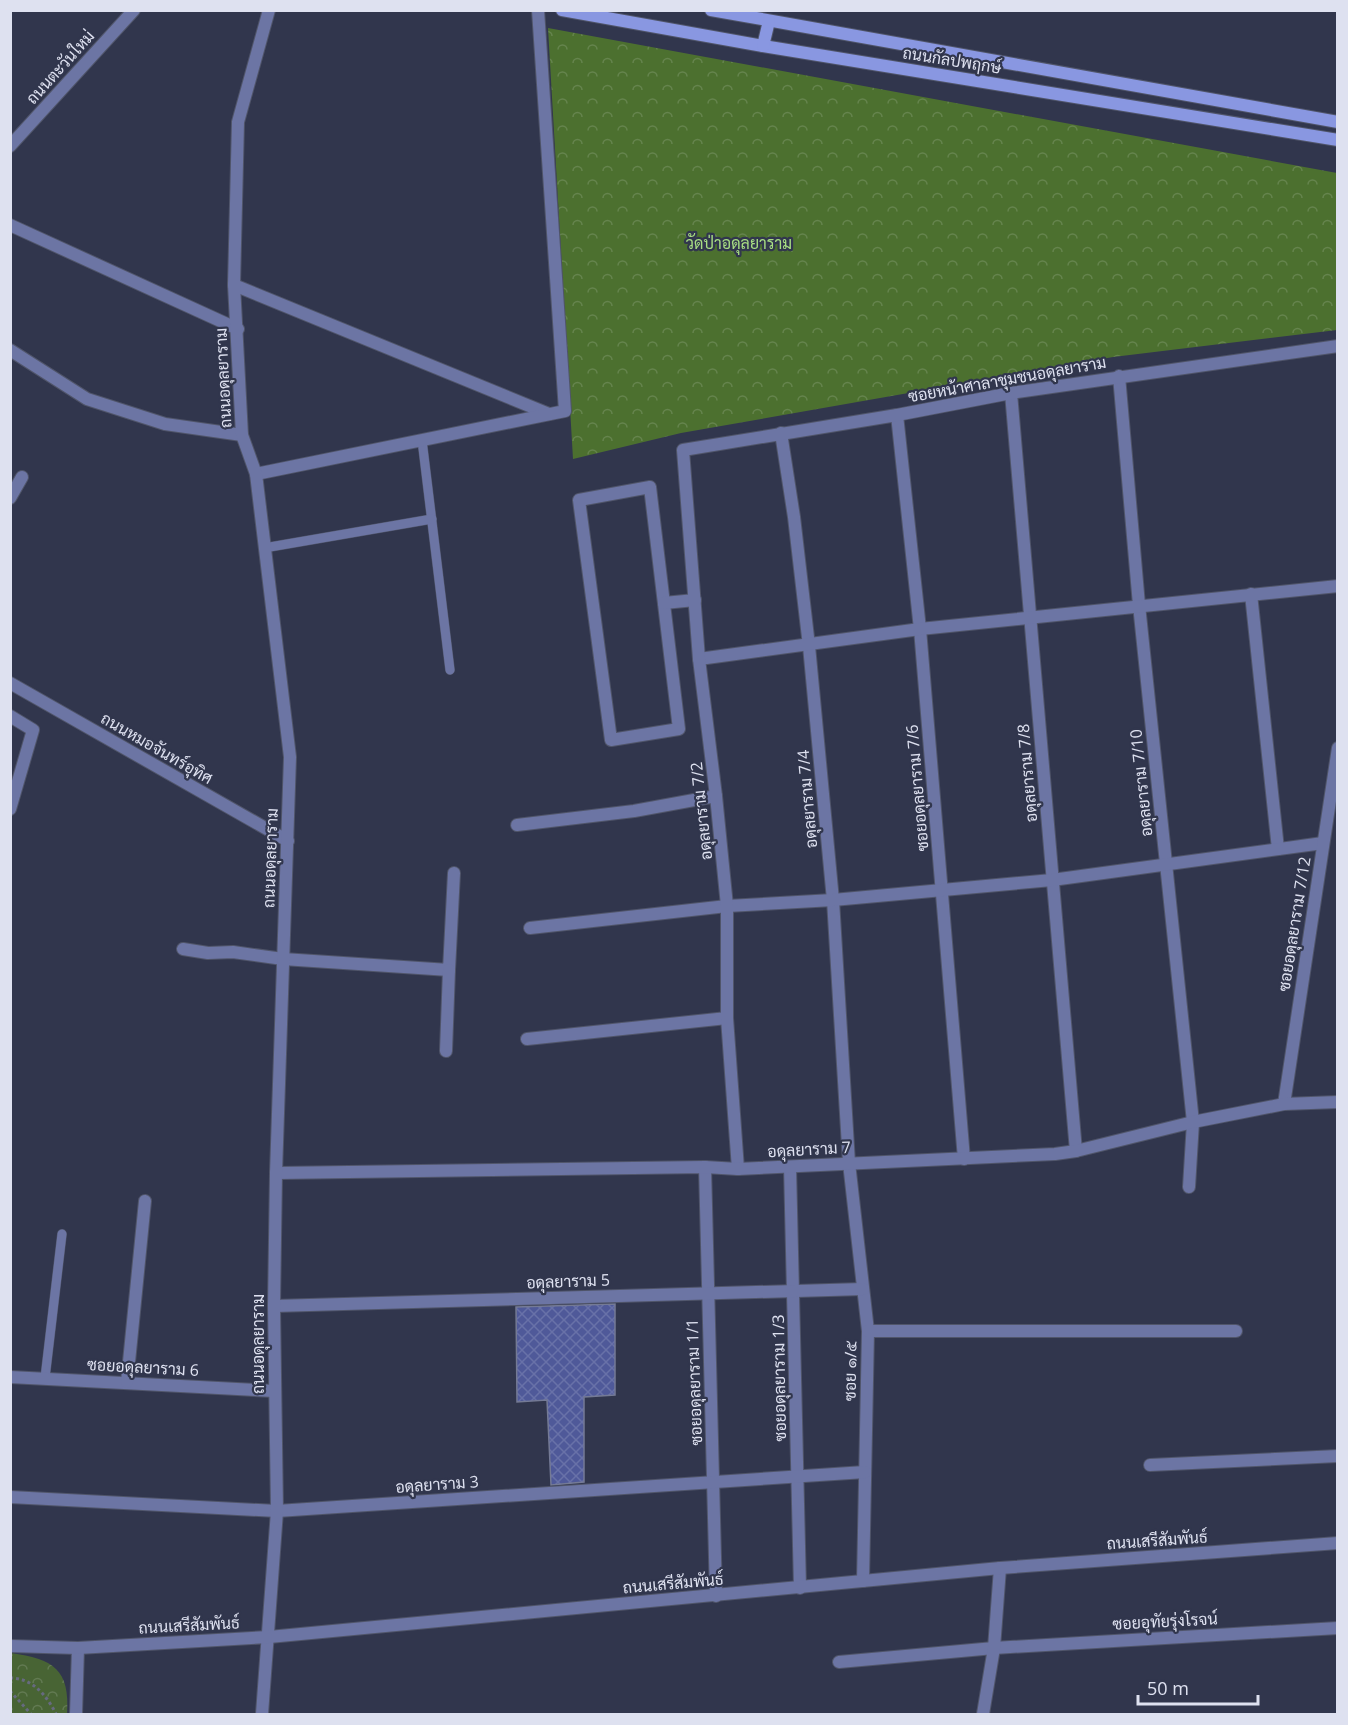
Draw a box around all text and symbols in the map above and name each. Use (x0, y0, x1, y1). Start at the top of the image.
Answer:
street label: ถนนตะวันใหม่ (21, 25, 99, 109)
street label: ถนนกัลปพฤกษ์ (901, 40, 1003, 79)
park label: วัดป่าอดุลยาราม (686, 232, 792, 255)
street label: ถนนอดุลยาราม (209, 327, 238, 429)
street label: ซอยหน้าศาลาชุมชนอดุลยาราม (906, 351, 1108, 408)
street label: ถนนหมอจันทร์อุทิศ (96, 706, 218, 790)
street label: อดุลยาราม 7/8 (1012, 723, 1043, 823)
street label: ซอยอดุลยาราม 7/6 (901, 724, 934, 852)
street label: อดุลยาราม 7/10 (1124, 728, 1159, 838)
street label: อดุลยาราม 7/4 (792, 749, 823, 849)
street label: อดุลยาราม 7/2 (685, 761, 718, 861)
street label: ถนนอดุลยาราม (257, 808, 284, 908)
street label: ซอยอดุลยาราม 7/12 (1272, 855, 1317, 993)
street label: อดุลยาราม 7 (767, 1136, 851, 1163)
street label: อดุลยาราม 5 (526, 1269, 610, 1294)
street label: ถนนอดุลยาราม (247, 1294, 270, 1394)
street label: ซอยอดุลยาราม 1/3 (767, 1314, 792, 1442)
street label: ซอยอดุลยาราม 1/1 (681, 1318, 708, 1446)
street label: ซอย ๑/๕ (838, 1340, 862, 1401)
street label: ซอยอดุลยาราม 6 (86, 1353, 200, 1382)
street label: อดุลยาราม 3 (394, 1470, 480, 1499)
street label: ถนนเสรีสัมพันธ์ (1106, 1524, 1209, 1555)
street label: ถนนเสรีสัมพันธ์ (622, 1567, 725, 1598)
street label: ซอยอุทัยรุ่งโรจน์ (1112, 1606, 1218, 1636)
street label: ถนนเสรีสัมพันธ์ (138, 1610, 240, 1639)
scale bar (1138, 1668, 1258, 1706)
text: 50 m (1147, 1676, 1189, 1700)

